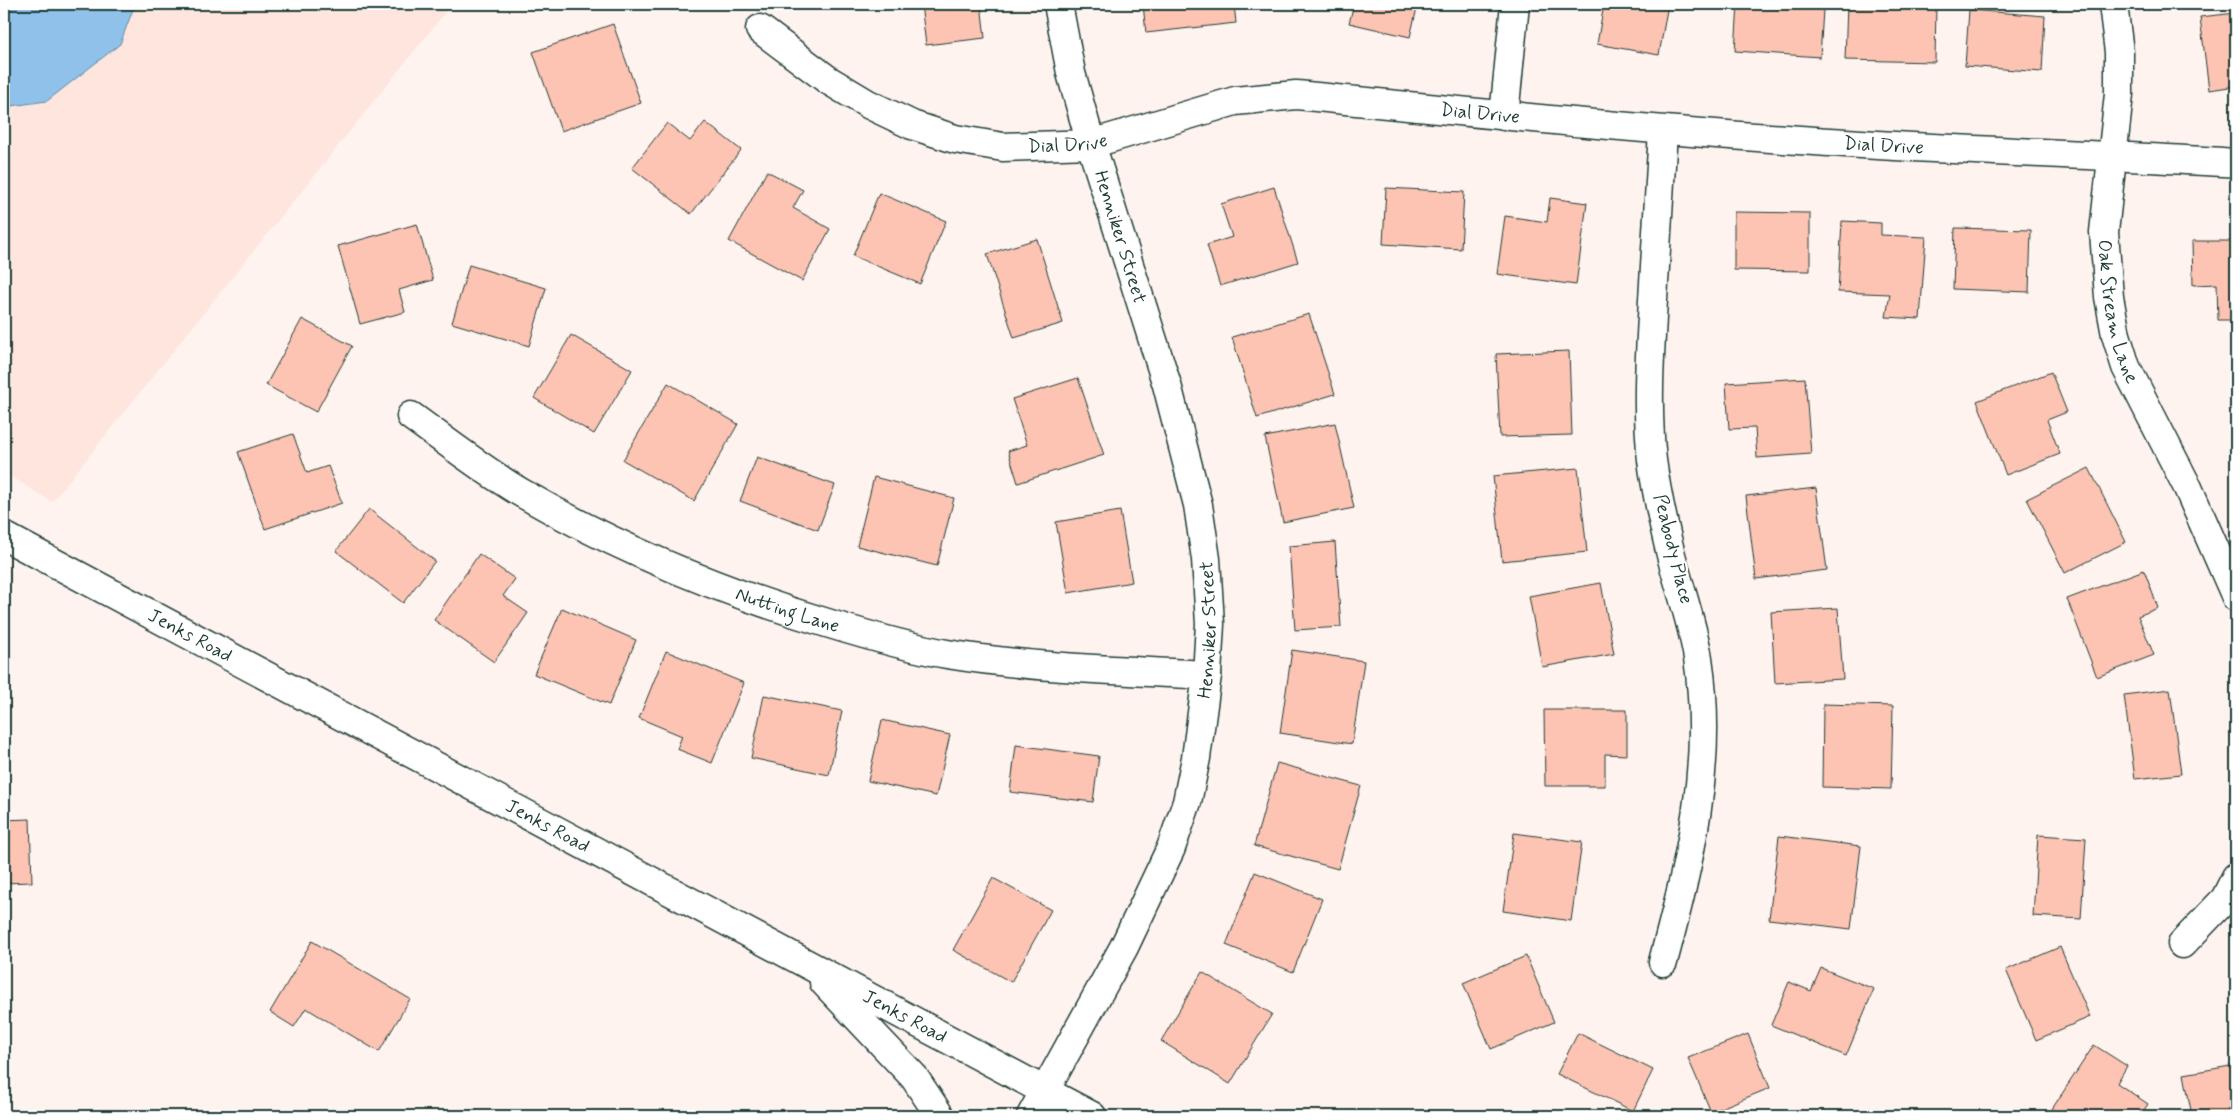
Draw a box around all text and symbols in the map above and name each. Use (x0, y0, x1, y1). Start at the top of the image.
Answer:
street label: Dial Drive (1439, 97, 1521, 129)
street label: Dial Drive (1027, 127, 1110, 159)
street label: Dial Drive (1843, 131, 1924, 160)
street label: Henniker Street (1088, 167, 1152, 307)
street label: Oak Stream Lane (2092, 239, 2145, 388)
street label: Peabody Place (1646, 492, 1699, 607)
street label: Henniker Street (1191, 560, 1223, 700)
street label: Nutting Lane (732, 581, 842, 639)
street label: Jenks Road (144, 603, 237, 668)
street label: Jenks Road (501, 793, 594, 858)
street label: Jenks Road (858, 984, 951, 1049)

